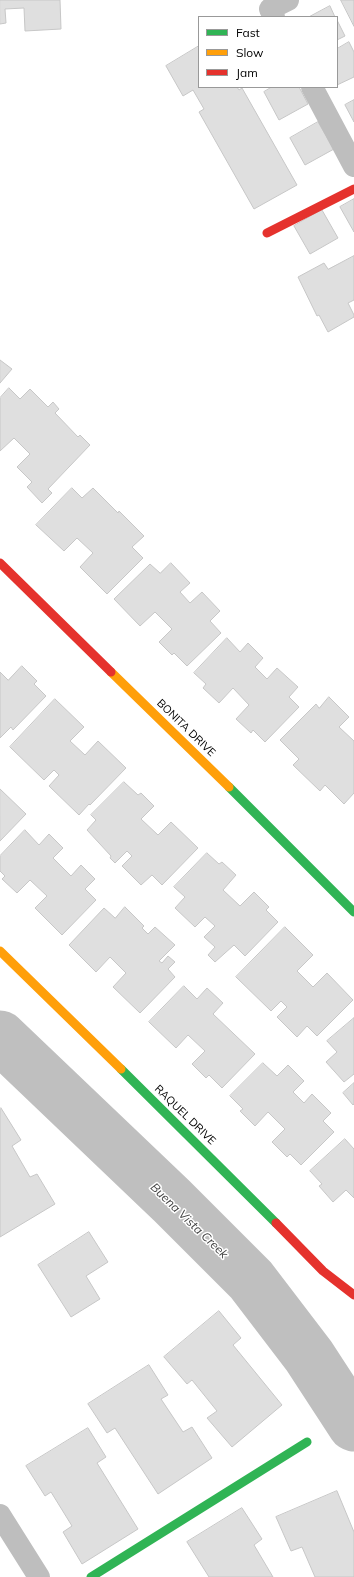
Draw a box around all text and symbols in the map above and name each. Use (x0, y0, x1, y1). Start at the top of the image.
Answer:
legend (198, 16, 338, 88)
text: Fast (236, 25, 260, 40)
text: Slow (236, 45, 264, 60)
text: Jam (236, 65, 258, 80)
street label: BONITA DRIVE (154, 697, 218, 759)
street label: RAQUEL DRIVE (152, 1082, 218, 1148)
water label: Buena Vista Creek (147, 1180, 231, 1262)

